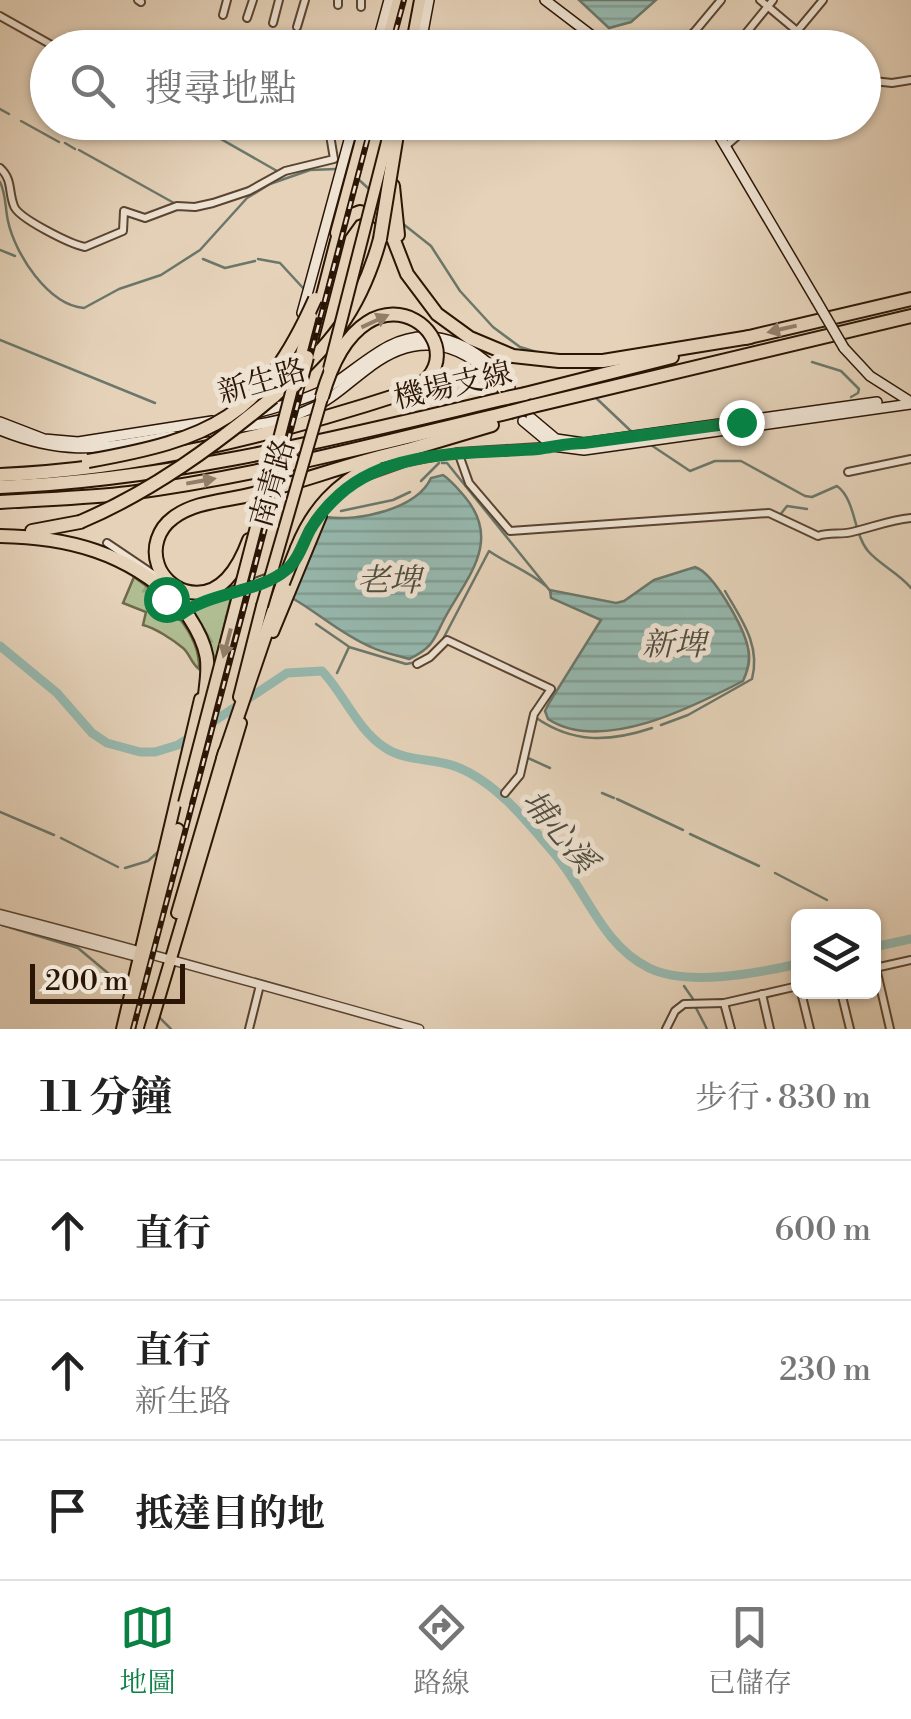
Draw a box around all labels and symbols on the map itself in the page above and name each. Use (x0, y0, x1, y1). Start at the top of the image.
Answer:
one-way arrow (360, 312, 389, 329)
one-way arrow (766, 322, 797, 337)
street label: 新生路 (214, 351, 311, 413)
street label: 機場支線 (390, 354, 516, 418)
route end (719, 400, 765, 446)
street label: 南青路 (242, 435, 304, 532)
one-way arrow (186, 473, 217, 488)
water label: 老埤 (357, 561, 425, 601)
route start (144, 577, 190, 623)
water label: 新埤 (642, 625, 710, 665)
one-way arrow (219, 628, 235, 659)
water label: 埔心溪 (513, 782, 607, 884)
scale bar (30, 959, 185, 1004)

